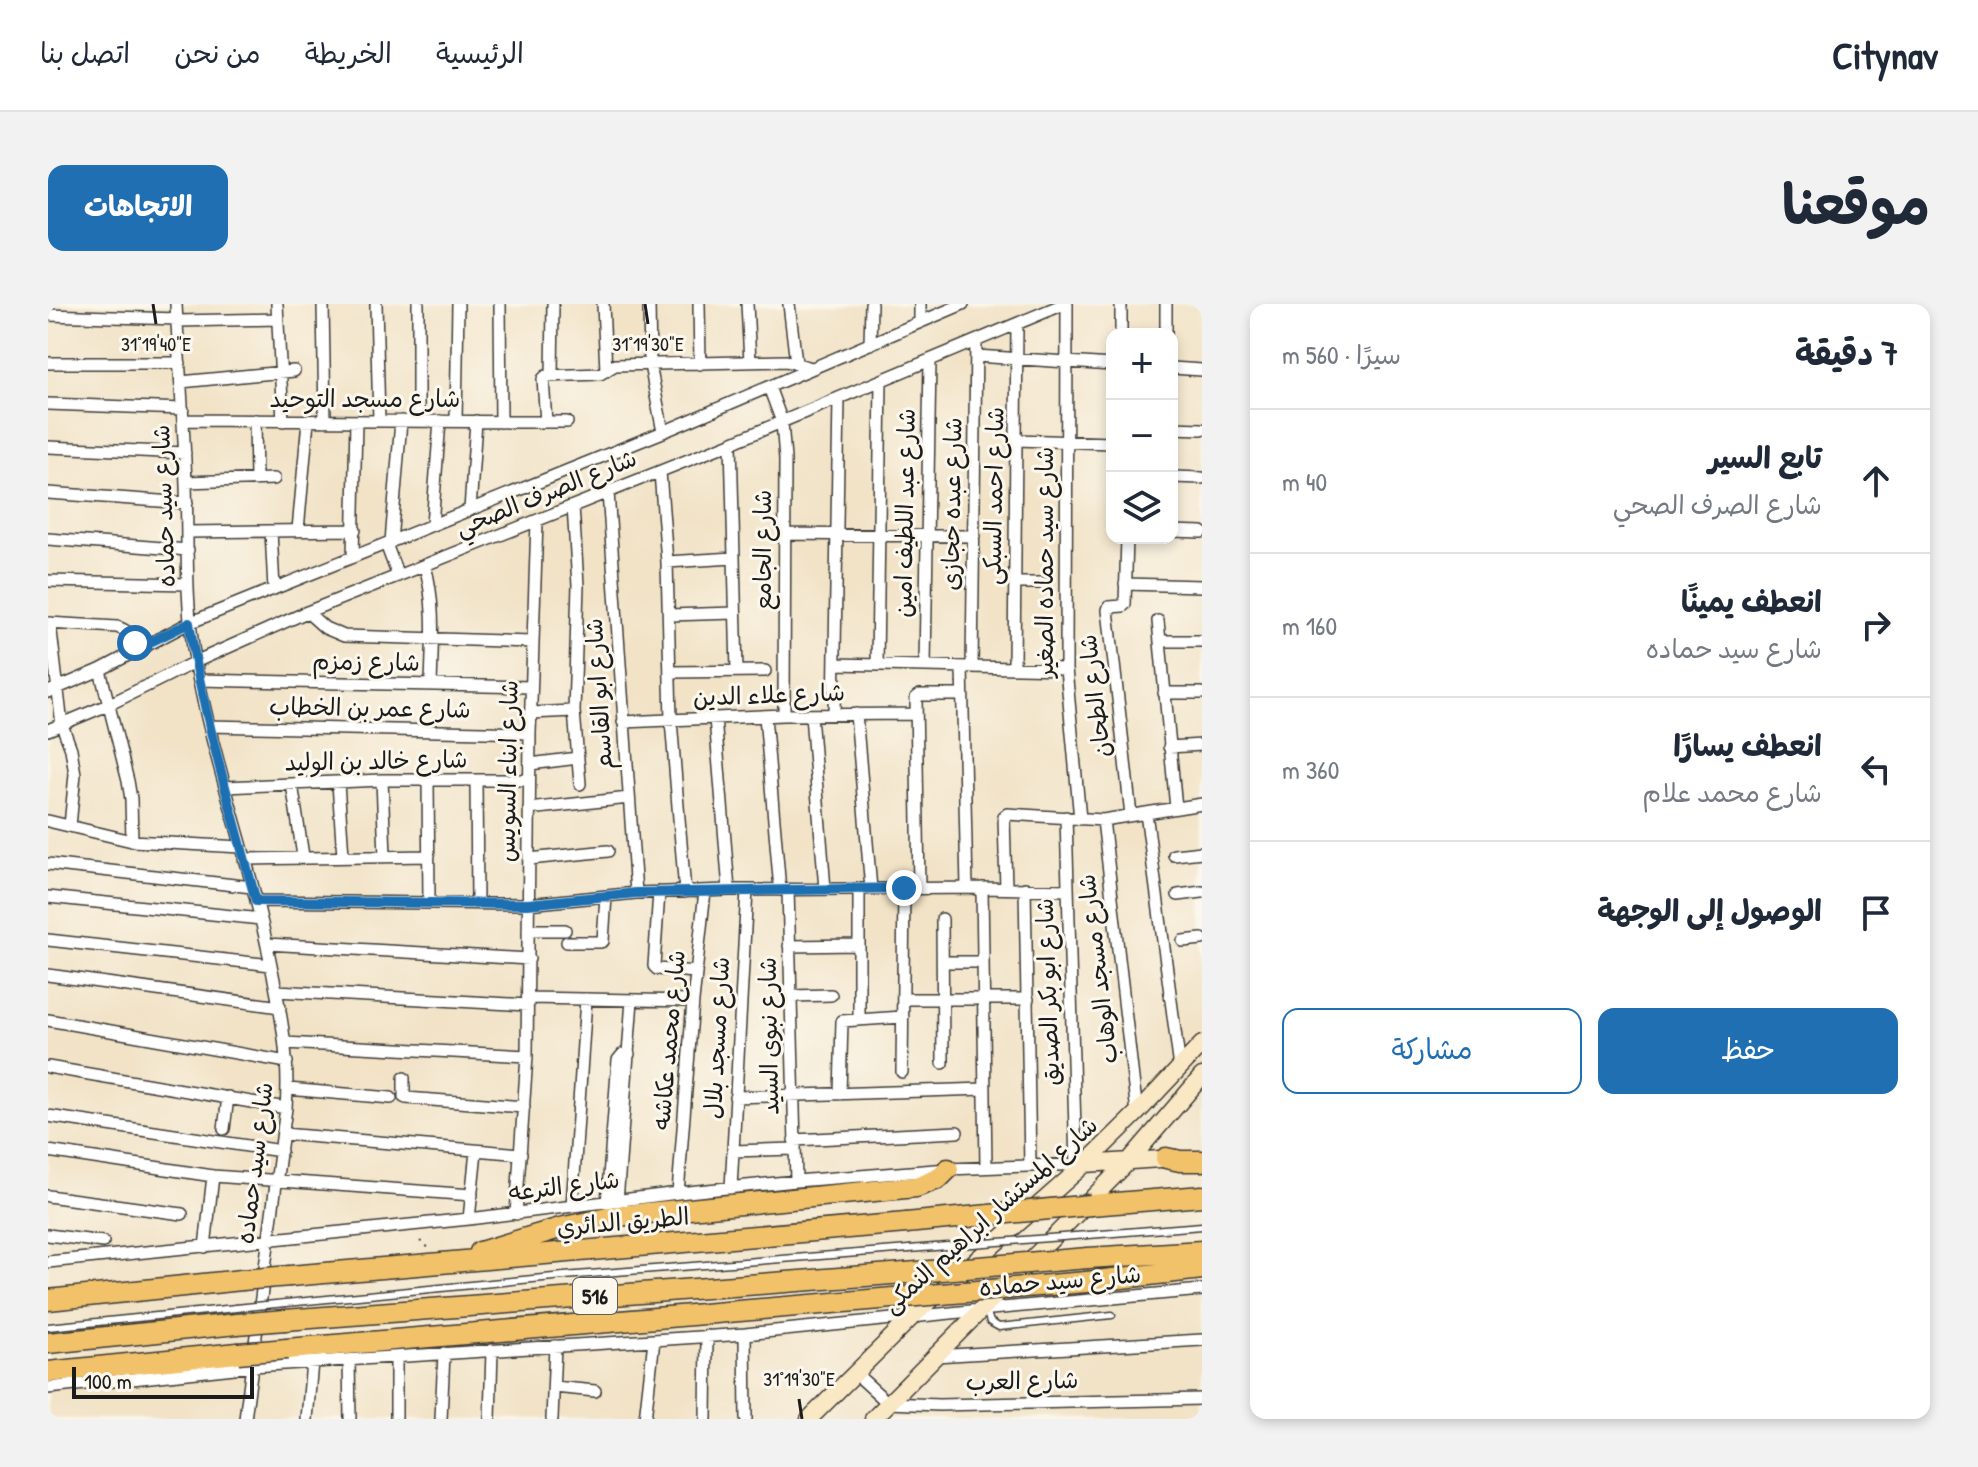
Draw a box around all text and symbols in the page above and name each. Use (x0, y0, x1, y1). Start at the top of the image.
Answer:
text: Citynav (1832, 29, 1938, 81)
text: اتصل بنا (40, 34, 130, 72)
text: من نحن (174, 34, 261, 72)
text: الخريطة (305, 34, 392, 72)
text: الرئيسية (436, 34, 524, 72)
button: الاتجاهات (48, 165, 228, 251)
text: موقعنا (1782, 166, 1930, 241)
map controls (1106, 328, 1178, 544)
button: + (1106, 328, 1178, 400)
text: 31°19'40"E (121, 330, 191, 357)
text: 31°19'30"E (612, 330, 684, 357)
text: 7 دقيقة (1795, 330, 1898, 376)
text: سيرًا · 560 m (1282, 337, 1401, 372)
street label: شارع مسجد التوحيد (270, 382, 460, 416)
button: − (1106, 400, 1178, 472)
street label: شارع احمد السبكى (975, 407, 1013, 585)
street label: شارع عبد اللطيف امين (886, 408, 924, 618)
street label: شارع عبده حجازى (933, 417, 971, 591)
street label: شارع سيد حماده (144, 424, 184, 588)
text: تابع السير (1708, 437, 1822, 477)
street label: شارع الصرف الصحي (450, 441, 643, 549)
street label: شارع سيد حماده الصغير (1028, 447, 1062, 679)
icon: ahead (1854, 459, 1898, 503)
text: 40 m (1282, 464, 1327, 499)
button: layers (1106, 472, 1178, 544)
text: شارع الصرف الصحي (1613, 487, 1822, 522)
street label: شارع الجامع (746, 490, 780, 610)
text: انعطف يمينًا (1681, 581, 1822, 621)
icon: right (1854, 603, 1898, 647)
text: 160 m (1282, 608, 1337, 643)
street label: شارع ابو القاسم (577, 617, 622, 771)
route start (117, 625, 153, 661)
text: شارع سيد حماده (1646, 631, 1822, 666)
street label: شارع الطحان (1071, 632, 1119, 760)
street label: شارع زمزم (312, 644, 420, 681)
street label: شارع علاء الدين (692, 675, 846, 715)
street label: شارع ابناء السويس (489, 680, 527, 862)
street label: شارع عمر بن الخطاب (269, 689, 471, 727)
text: انعطف يسارًا (1673, 725, 1822, 765)
street label: شارع خالد بن الوليد (284, 742, 468, 780)
icon: left (1854, 747, 1898, 791)
text: 360 m (1282, 752, 1339, 787)
text: شارع محمد علام (1642, 775, 1822, 810)
route end (886, 870, 922, 906)
street label: شارع مسجد الوهاب (1069, 872, 1127, 1066)
text: الوصول إلى الوجهة (1597, 890, 1822, 930)
icon: arrive (1854, 891, 1898, 935)
street label: شارع ابو بكر الصديق (1028, 898, 1068, 1086)
street label: شارع محمد عكاشه (644, 949, 694, 1131)
street label: شارع مسجد بلال (696, 956, 738, 1120)
street label: شارع نبوى السيد (751, 957, 787, 1115)
button: مشاركة (1282, 1008, 1582, 1094)
button: حفظ (1598, 1008, 1898, 1094)
street label: شارع سيد حماده (228, 1080, 282, 1246)
street label: شارع المستشار ابراهيم النمكى (875, 1109, 1106, 1322)
street label: شارع الترعه (506, 1162, 622, 1210)
street label: الطريق الدائري (555, 1199, 691, 1245)
street label: شارع سيد حماده (977, 1257, 1143, 1305)
road number: 516 (573, 1278, 617, 1314)
scale bar (72, 1363, 254, 1399)
street label: شارع العرب (965, 1363, 1079, 1399)
text: 31°19'30"E (763, 1365, 835, 1392)
text: 100 m (84, 1366, 132, 1396)

